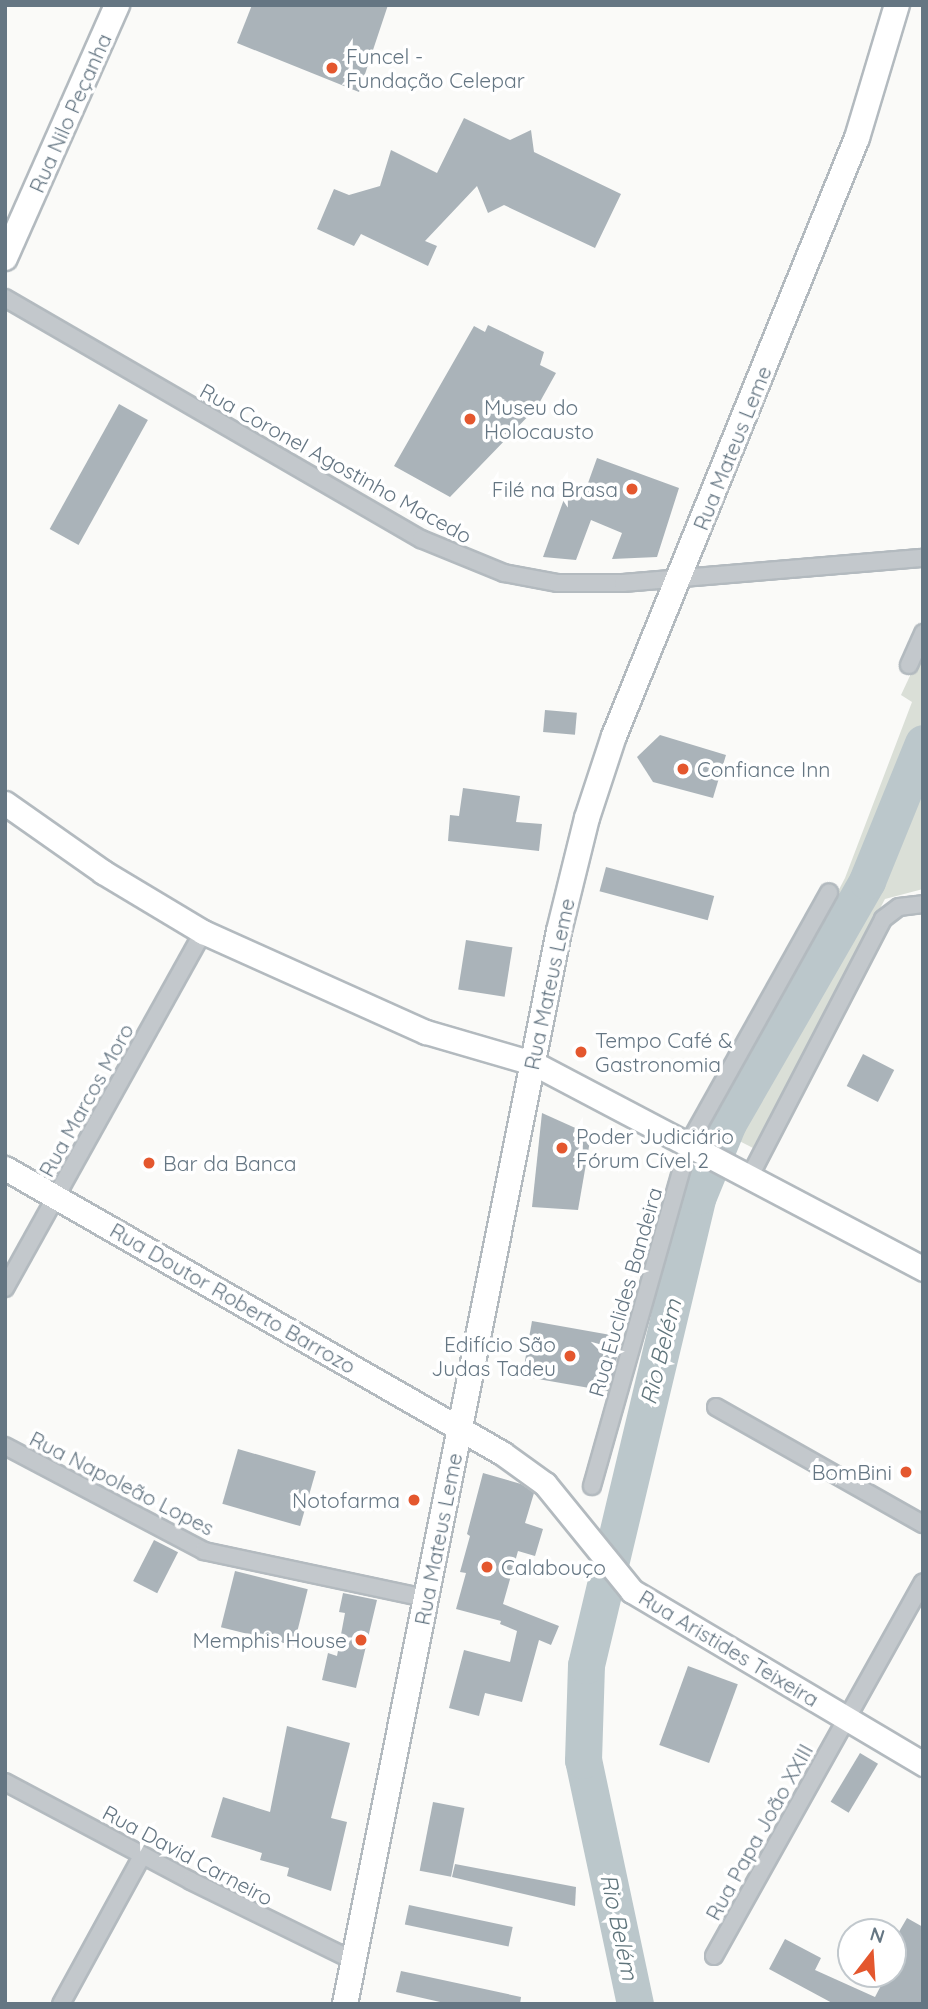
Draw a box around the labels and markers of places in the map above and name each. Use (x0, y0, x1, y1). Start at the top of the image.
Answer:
place label: Funcel - Fundação Celepar (346, 43, 525, 93)
marker: Funcel - Fundação Celepar (324, 60, 340, 76)
place label: Museu do Holocausto (484, 394, 594, 444)
marker: Museu do Holocausto (462, 411, 478, 427)
place label: Filé na Brasa (492, 476, 618, 502)
marker: Filé na Brasa (624, 481, 640, 497)
place label: Confiance Inn (697, 756, 830, 782)
marker: Confiance Inn (675, 761, 691, 777)
place label: Tempo Café & Gastronomia (595, 1027, 732, 1077)
marker: Tempo Café & Gastronomia (573, 1044, 589, 1060)
place label: Poder Judiciário Fórum Cível 2 (576, 1123, 734, 1173)
marker: Poder Judiciário Fórum Cível 2 (554, 1140, 570, 1156)
place label: Bar da Banca (163, 1150, 297, 1176)
marker: Bar da Banca (141, 1155, 157, 1171)
place label: Edifício São Judas Tadeu (431, 1331, 556, 1381)
marker: Edifício São Judas Tadeu (562, 1348, 578, 1364)
place label: BomBini (812, 1459, 892, 1485)
marker: BomBini (898, 1464, 914, 1480)
place label: Notofarma (292, 1487, 400, 1513)
marker: Notofarma (406, 1492, 422, 1508)
place label: Calabouço (501, 1554, 606, 1580)
marker: Calabouço (479, 1559, 495, 1575)
place label: Memphis House (192, 1627, 347, 1653)
marker: Memphis House (353, 1632, 369, 1648)

